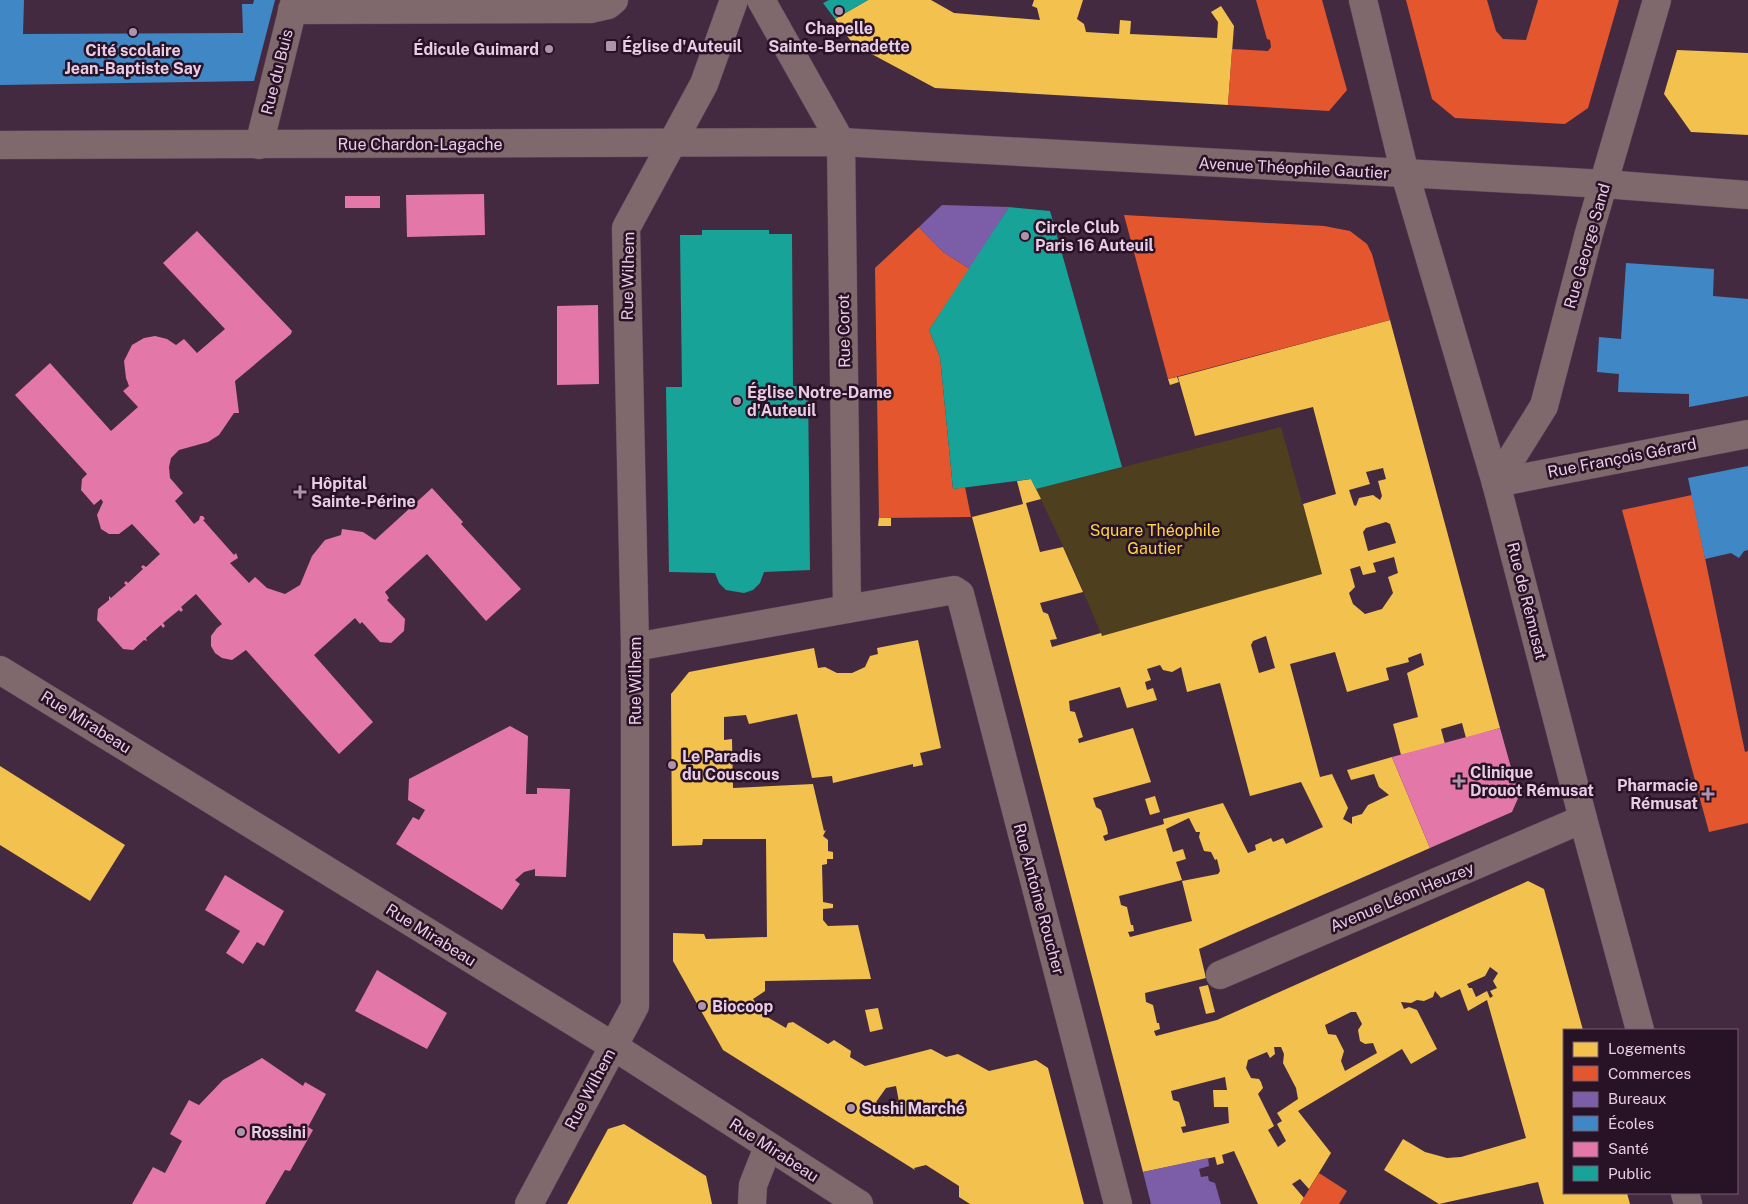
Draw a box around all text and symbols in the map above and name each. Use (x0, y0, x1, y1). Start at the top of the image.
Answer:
marker: Chapelle Sainte-Bernadette (833, 5, 845, 17)
place label: Chapelle Sainte-Bernadette (768, 19, 910, 56)
marker: Cité scolaire Jean-Baptiste Say (127, 26, 139, 38)
street label: Rue du Buis (257, 27, 297, 117)
place label: Église d'Auteuil (622, 36, 742, 56)
place label: Édicule Guimard (413, 39, 539, 59)
marker: Église d'Auteuil (604, 39, 618, 53)
place label: Cité scolaire Jean-Baptiste Say (64, 41, 202, 78)
marker: Édicule Guimard (543, 43, 555, 55)
street label: Rue Chardon-Lagache (337, 135, 503, 154)
street label: Avenue Théophile Gautier (1198, 154, 1390, 182)
street label: Rue George Sand (1560, 181, 1614, 311)
place label: Circle Club Paris 16 Auteuil (1035, 218, 1154, 255)
marker: Circle Club Paris 16 Auteuil (1019, 230, 1031, 242)
street label: Rue Wilhem (618, 231, 638, 321)
street label: Rue Corot (834, 294, 854, 368)
place label: Église Notre-Dame d'Auteuil (747, 382, 892, 420)
marker: Église Notre-Dame d'Auteuil (731, 395, 743, 407)
street label: Rue François Gérard (1546, 434, 1698, 482)
place label: Hôpital Sainte-Périne (311, 474, 416, 511)
marker: Hôpital Sainte-Périne (293, 485, 307, 499)
park label: Square Théophile Gautier (1090, 521, 1220, 558)
street label: Rue de Rémusat (1503, 540, 1551, 662)
street label: Rue Wilhem (626, 637, 645, 725)
street label: Rue Mirabeau (37, 687, 135, 757)
place label: Le Paradis du Couscous (682, 747, 779, 784)
marker: Le Paradis du Couscous (666, 759, 678, 771)
place label: Clinique Drouot Rémusat (1470, 763, 1594, 800)
marker: Clinique Drouot Rémusat (1452, 774, 1466, 788)
place label: Pharmacie Rémusat (1617, 776, 1698, 813)
marker: Pharmacie Rémusat (1702, 788, 1714, 800)
street label: Rue Antoine Roucher (1010, 821, 1068, 977)
street label: Avenue Léon Heuzey (1327, 858, 1477, 936)
street label: Rue Mirabeau (382, 900, 480, 970)
place label: Biocoop (712, 997, 774, 1016)
marker: Biocoop (696, 1000, 708, 1012)
legend (1563, 1029, 1738, 1194)
text: Logements (1608, 1040, 1686, 1057)
street label: Rue Wilhem (561, 1045, 619, 1133)
text: Commerces (1608, 1065, 1691, 1082)
text: Bureaux (1608, 1090, 1666, 1107)
place label: Sushi Marché (861, 1099, 965, 1118)
marker: Sushi Marché (845, 1102, 857, 1114)
street label: Rue Mirabeau (726, 1114, 822, 1186)
text: Écoles (1608, 1115, 1654, 1132)
place label: Rossini (251, 1123, 306, 1142)
marker: Rossini (235, 1126, 247, 1138)
text: Santé (1608, 1140, 1649, 1157)
text: Public (1608, 1165, 1652, 1182)

